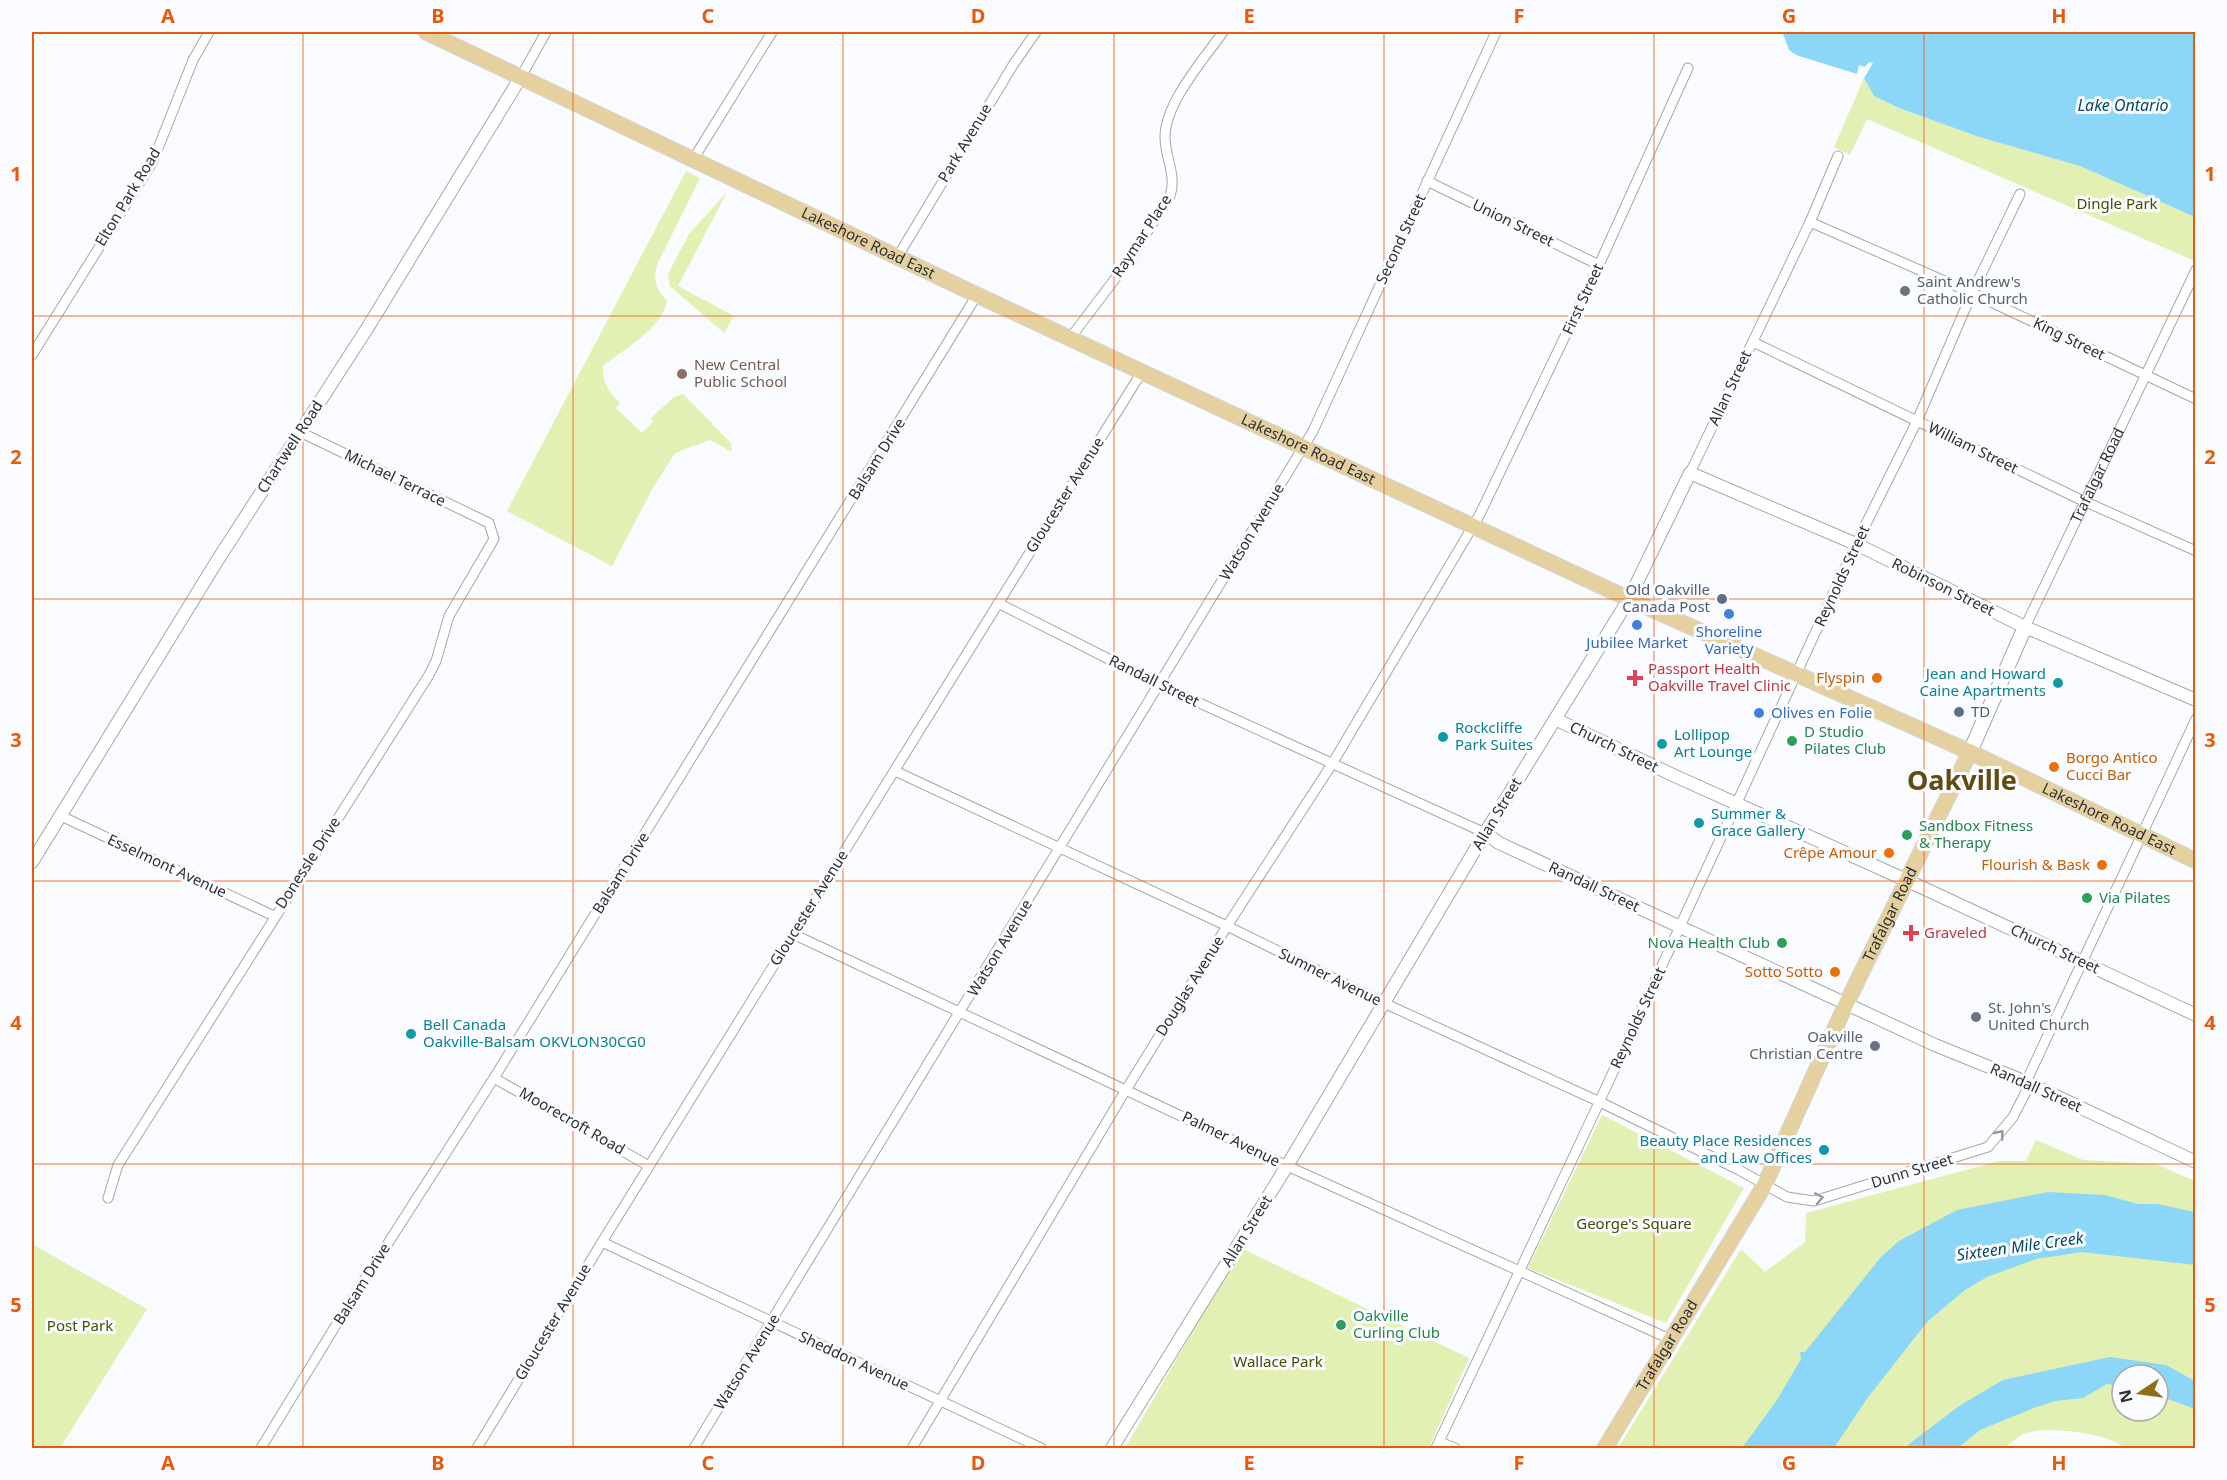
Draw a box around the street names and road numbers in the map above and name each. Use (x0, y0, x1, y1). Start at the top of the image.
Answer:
street label: Park Avenue (933, 100, 995, 185)
street label: Elton Park Road (90, 144, 164, 249)
street label: Raymar Place (1107, 190, 1175, 281)
street label: Second Street (1370, 190, 1430, 287)
street label: Union Street (1469, 194, 1558, 251)
street label: Lakeshore Road East (798, 202, 939, 283)
street label: First Street (1557, 259, 1608, 337)
street label: King Street (2030, 312, 2109, 364)
street label: Allan Street (1703, 346, 1755, 428)
street label: Chartwell Road (252, 396, 327, 497)
street label: Lakeshore Road East (1238, 409, 1380, 489)
street label: Balsam Drive (843, 414, 909, 503)
street label: William Street (1925, 417, 2022, 478)
street label: Trafalgar Road (2065, 424, 2128, 526)
street label: Gloucester Avenue (1021, 433, 1108, 556)
street label: Michael Terrace (341, 444, 449, 510)
street label: Watson Avenue (1214, 479, 1288, 584)
street label: Reynolds Street (1809, 521, 1874, 629)
street label: Robinson Street (1889, 553, 1999, 620)
street label: Randall Street (1106, 650, 1203, 711)
street label: Church Street (1567, 716, 1663, 776)
street label: Allan Street (1467, 773, 1526, 853)
street label: Lakeshore Road East (2039, 777, 2180, 859)
street label: Donessle Drive (270, 813, 344, 912)
street label: Balsam Drive (587, 828, 653, 917)
street label: Esselmont Avenue (105, 829, 230, 902)
street label: Gloucester Avenue (765, 846, 852, 969)
street label: Randall Street (1546, 856, 1644, 916)
street label: Trafalgar Road (1857, 863, 1921, 965)
street label: Watson Avenue (962, 895, 1036, 1000)
street label: Church Street (2008, 919, 2104, 978)
street label: Douglas Avenue (1150, 932, 1228, 1039)
street label: Sumner Avenue (1276, 943, 1385, 1010)
street label: Reynolds Street (1605, 963, 1670, 1071)
street label: Randall Street (1987, 1058, 2086, 1116)
street label: Moorecroft Road (516, 1082, 629, 1158)
street label: Palmer Avenue (1179, 1106, 1284, 1170)
street label: Dunn Street (1868, 1148, 1956, 1192)
street label: Allan Street (1216, 1190, 1276, 1270)
street label: Balsam Drive (328, 1239, 394, 1328)
street label: Gloucester Avenue (509, 1259, 595, 1383)
street label: Trafalgar Road (1631, 1296, 1702, 1394)
street label: Watson Avenue (709, 1310, 784, 1413)
street label: Sheddon Avenue (796, 1326, 913, 1394)

